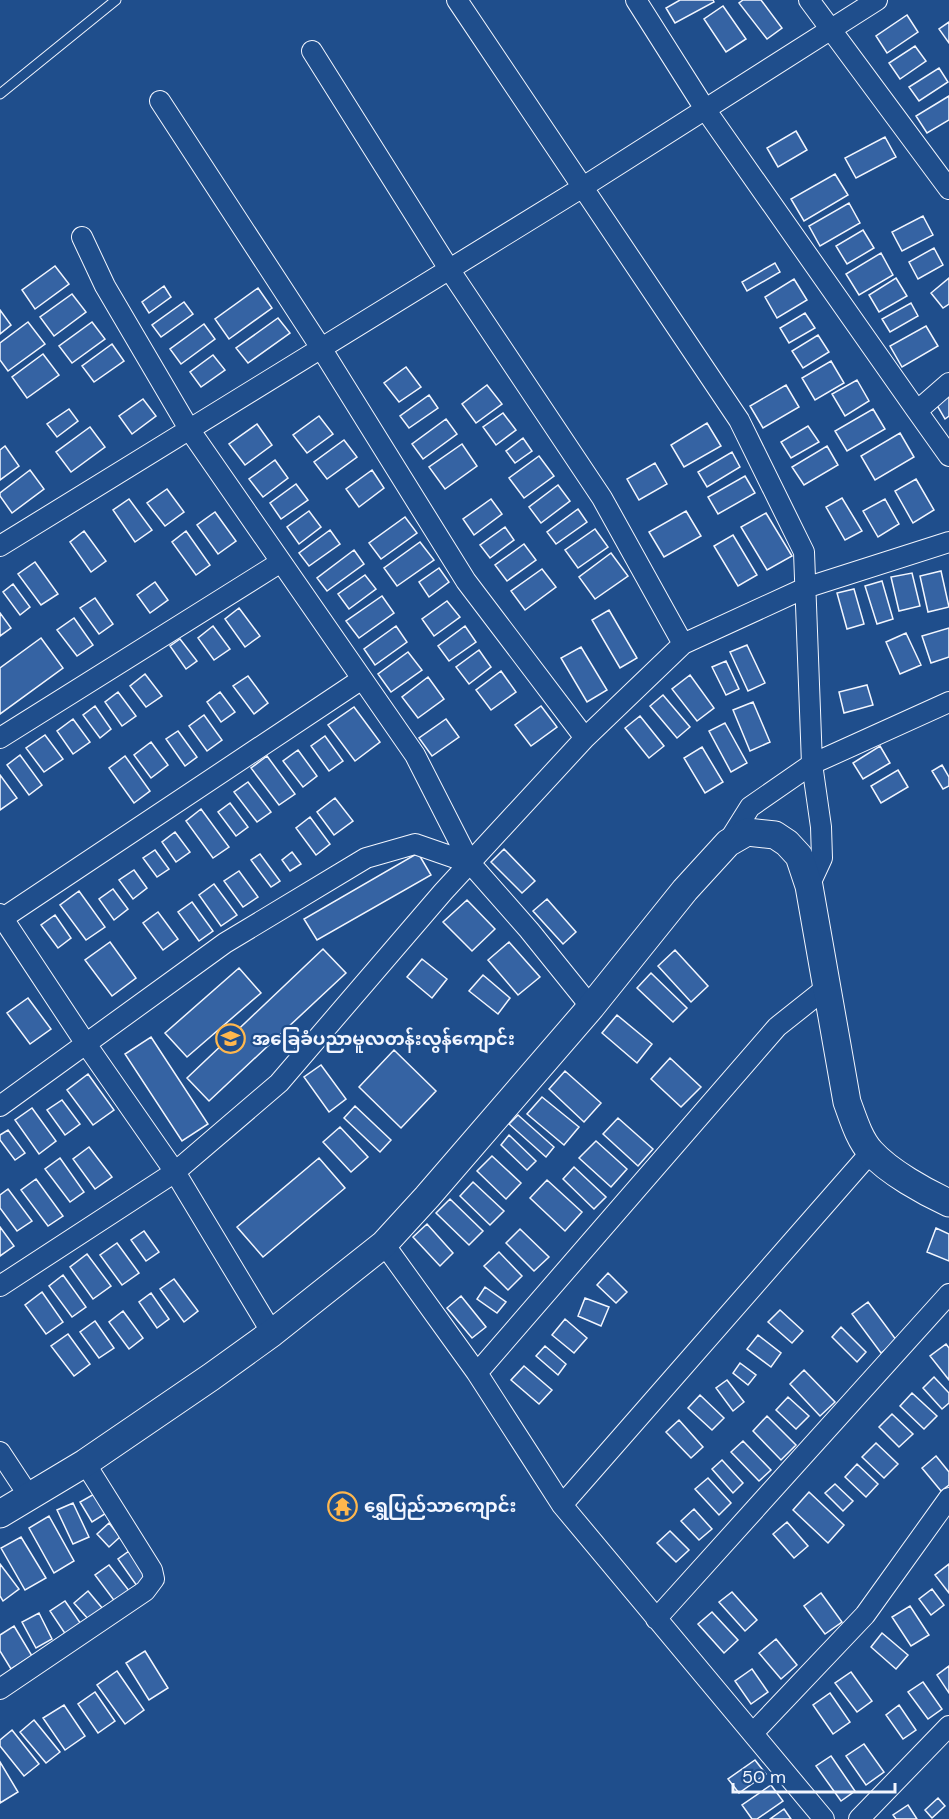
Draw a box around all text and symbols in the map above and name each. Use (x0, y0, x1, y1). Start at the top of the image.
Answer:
school or university icon: အခြေခံပညာမူလတန်းလွန်ကျောင်း (215, 1023, 247, 1055)
place label: အခြေခံပညာမူလတန်းလွန်ကျောင်း (252, 1027, 515, 1054)
temple icon: ရွှေပြည်သာကျောင်း (327, 1490, 359, 1522)
place label: ရွှေပြည်သာကျောင်း (364, 1494, 517, 1521)
scale bar (733, 1756, 895, 1794)
text: 50 m (742, 1765, 786, 1789)

